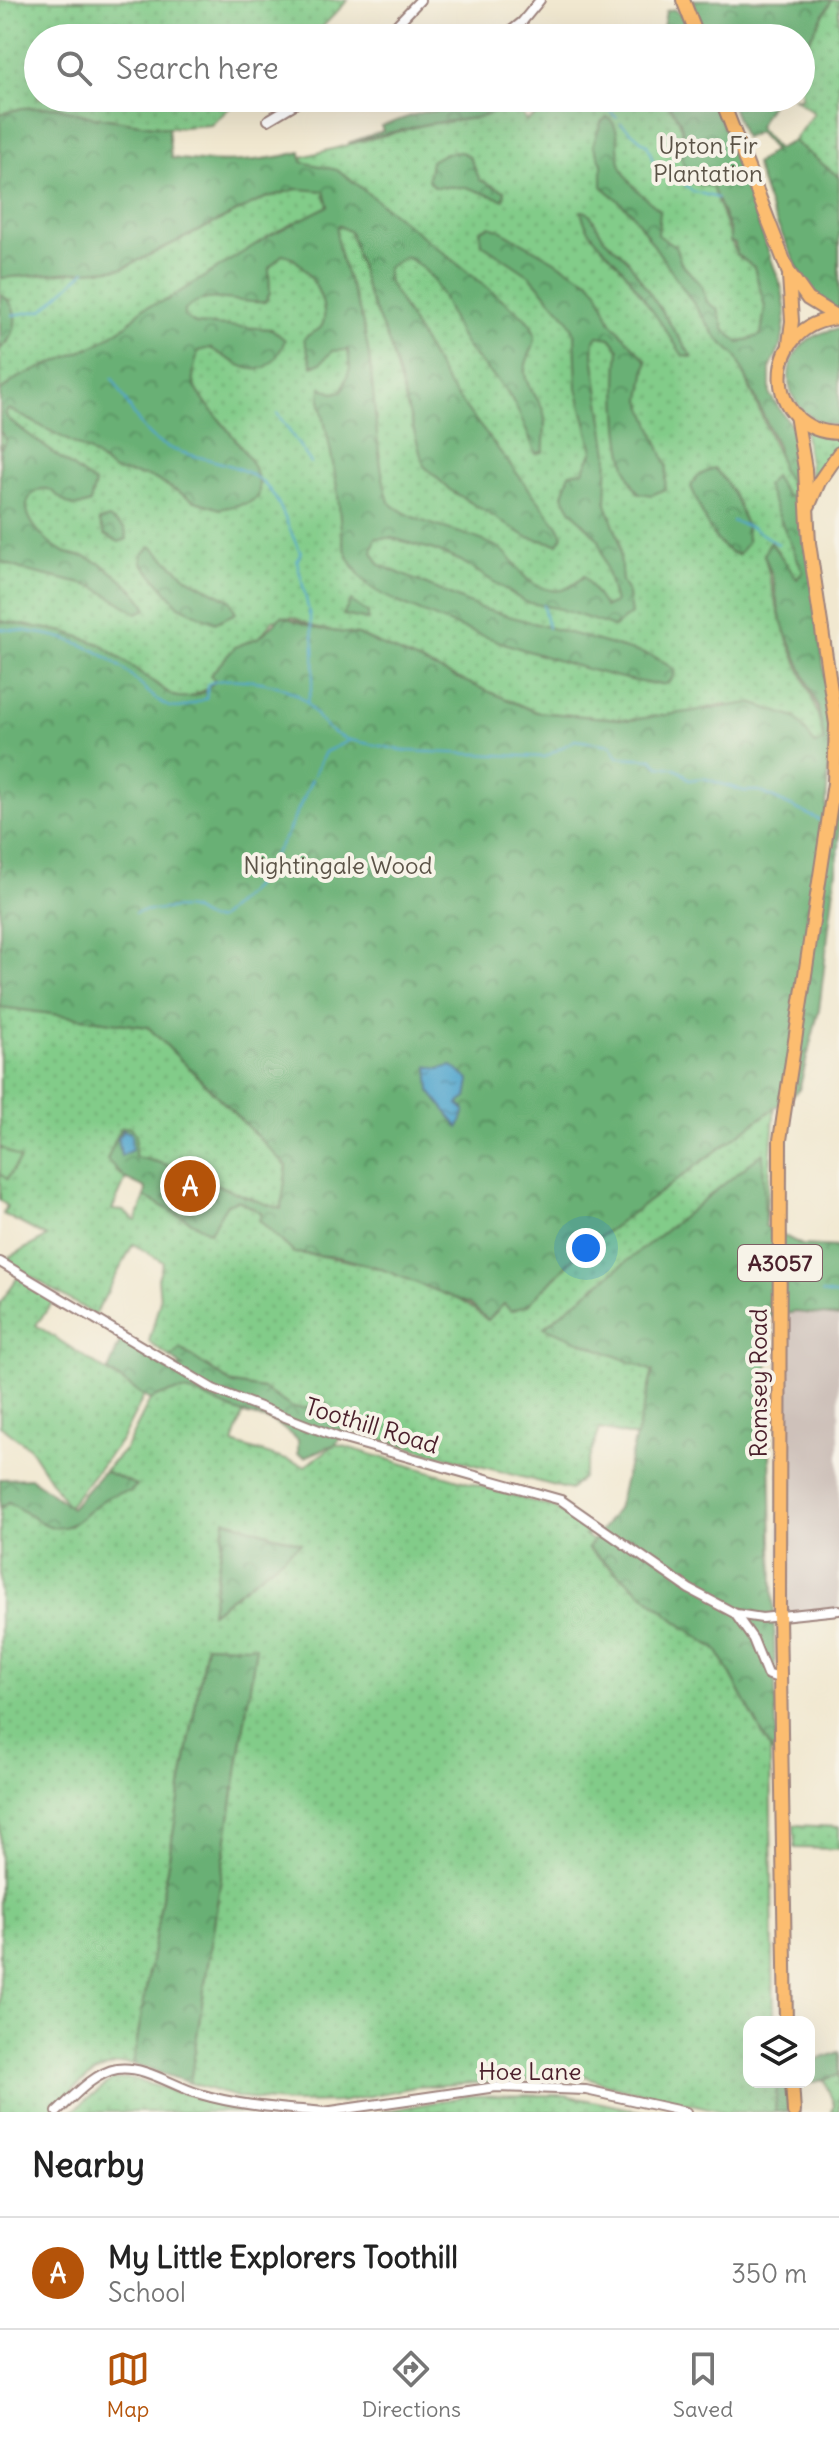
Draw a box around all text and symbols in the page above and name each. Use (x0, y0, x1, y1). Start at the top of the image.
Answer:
search box (24, 24, 815, 112)
icon: search (52, 46, 96, 90)
text: Search here (116, 49, 279, 87)
park label: Upton Fir Plantation (653, 130, 763, 188)
park label: Nightingale Wood (243, 850, 433, 880)
pin: A (164, 1156, 216, 1216)
your location (566, 1228, 606, 1268)
road number: A3057 (738, 1245, 822, 1281)
street label: Romsey Road (743, 1308, 773, 1458)
street label: Toothill Road (302, 1391, 442, 1459)
map controls (743, 2016, 815, 2088)
button: layers (743, 2016, 815, 2088)
street label: Hoe Lane (479, 2056, 581, 2086)
text: Nearby (32, 2143, 145, 2186)
text: My Little Explorers Toothill (108, 2238, 458, 2276)
text: A (50, 2257, 66, 2290)
text: 350 m (731, 2257, 807, 2290)
text: School (108, 2276, 186, 2309)
tab: Map (106, 2347, 150, 2423)
tab: Directions (362, 2347, 461, 2423)
tab: Saved (673, 2347, 733, 2423)

